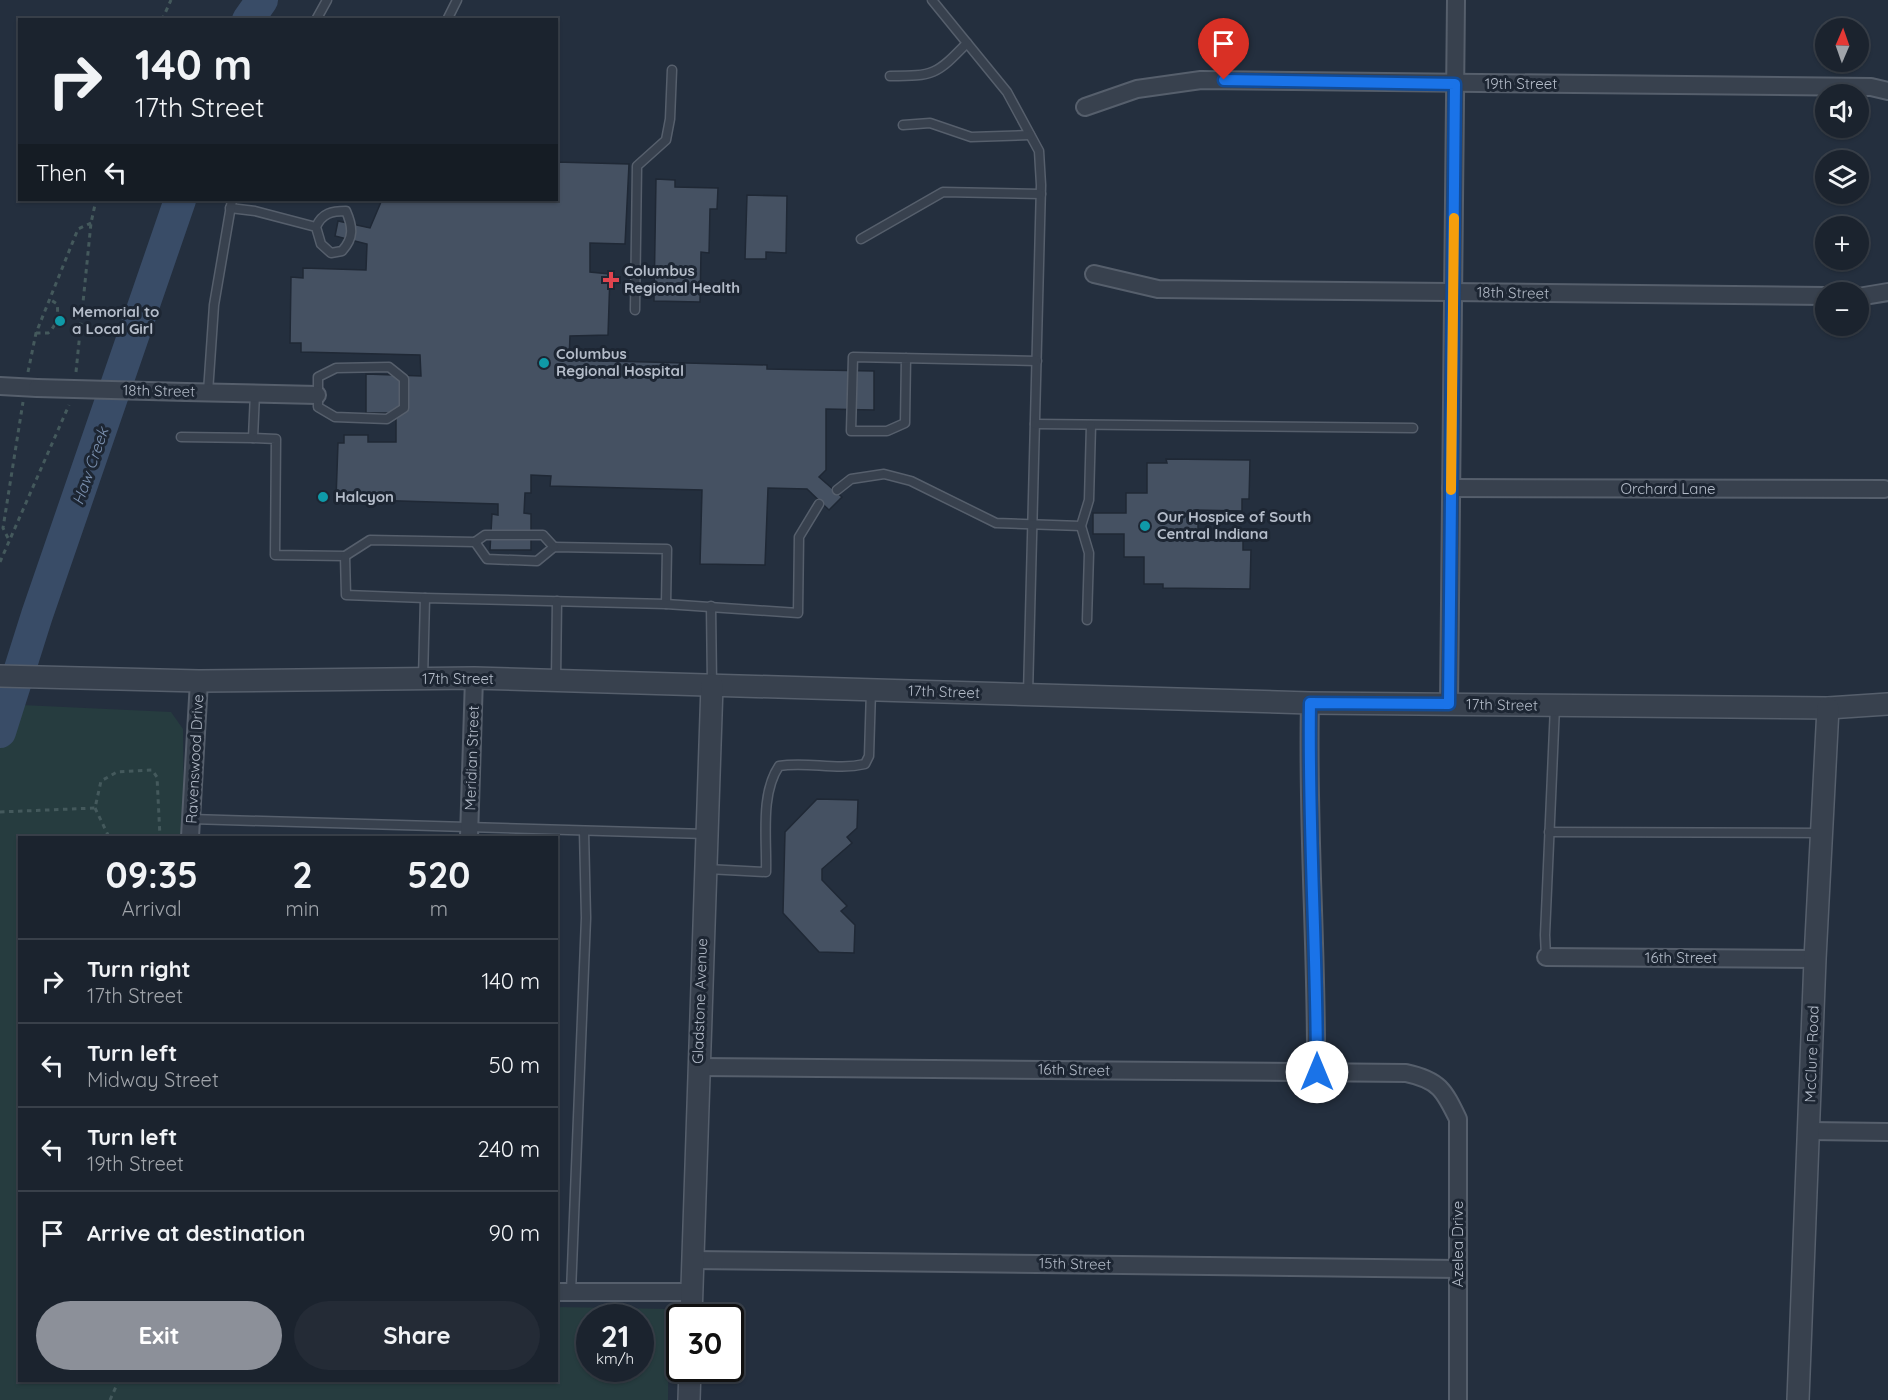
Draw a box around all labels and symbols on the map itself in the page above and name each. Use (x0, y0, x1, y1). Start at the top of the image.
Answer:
pin (1198, 18, 1249, 80)
north arrow (1815, 18, 1869, 72)
street label: 19th Street (1485, 74, 1557, 93)
place label: Columbus Regional Health (624, 261, 740, 297)
marker: Columbus Regional Health (602, 271, 620, 289)
street label: 18th Street (1477, 282, 1549, 303)
place label: Memorial to a Local Girl (72, 302, 159, 338)
marker: Memorial to a Local Girl (53, 314, 67, 328)
place label: Columbus Regional Hospital (556, 344, 684, 380)
marker: Columbus Regional Hospital (537, 356, 551, 370)
street label: 18th Street (123, 380, 195, 401)
water label: Haw Creek (67, 423, 113, 507)
street label: Orchard Lane (1620, 479, 1716, 498)
place label: Halcyon (335, 487, 394, 506)
marker: Halcyon (316, 490, 330, 504)
place label: Our Hospice of South Central Indiana (1157, 507, 1311, 543)
marker: Our Hospice of South Central Indiana (1138, 519, 1152, 533)
street label: 17th Street (422, 669, 494, 688)
street label: 17th Street (908, 681, 980, 702)
street label: Ravenswood Drive (182, 694, 207, 824)
street label: 17th Street (1466, 694, 1538, 715)
street label: Meridian Street (460, 705, 483, 811)
street label: Gladstone Avenue (688, 938, 711, 1064)
street label: 16th Street (1645, 948, 1717, 967)
street label: McClure Road (1800, 1005, 1823, 1103)
position arrow (1285, 1040, 1349, 1104)
street label: 16th Street (1038, 1059, 1110, 1080)
street label: Azelea Drive (1448, 1201, 1467, 1287)
street label: 15th Street (1039, 1253, 1111, 1274)
speed limit sign: 30 (666, 1304, 744, 1382)

